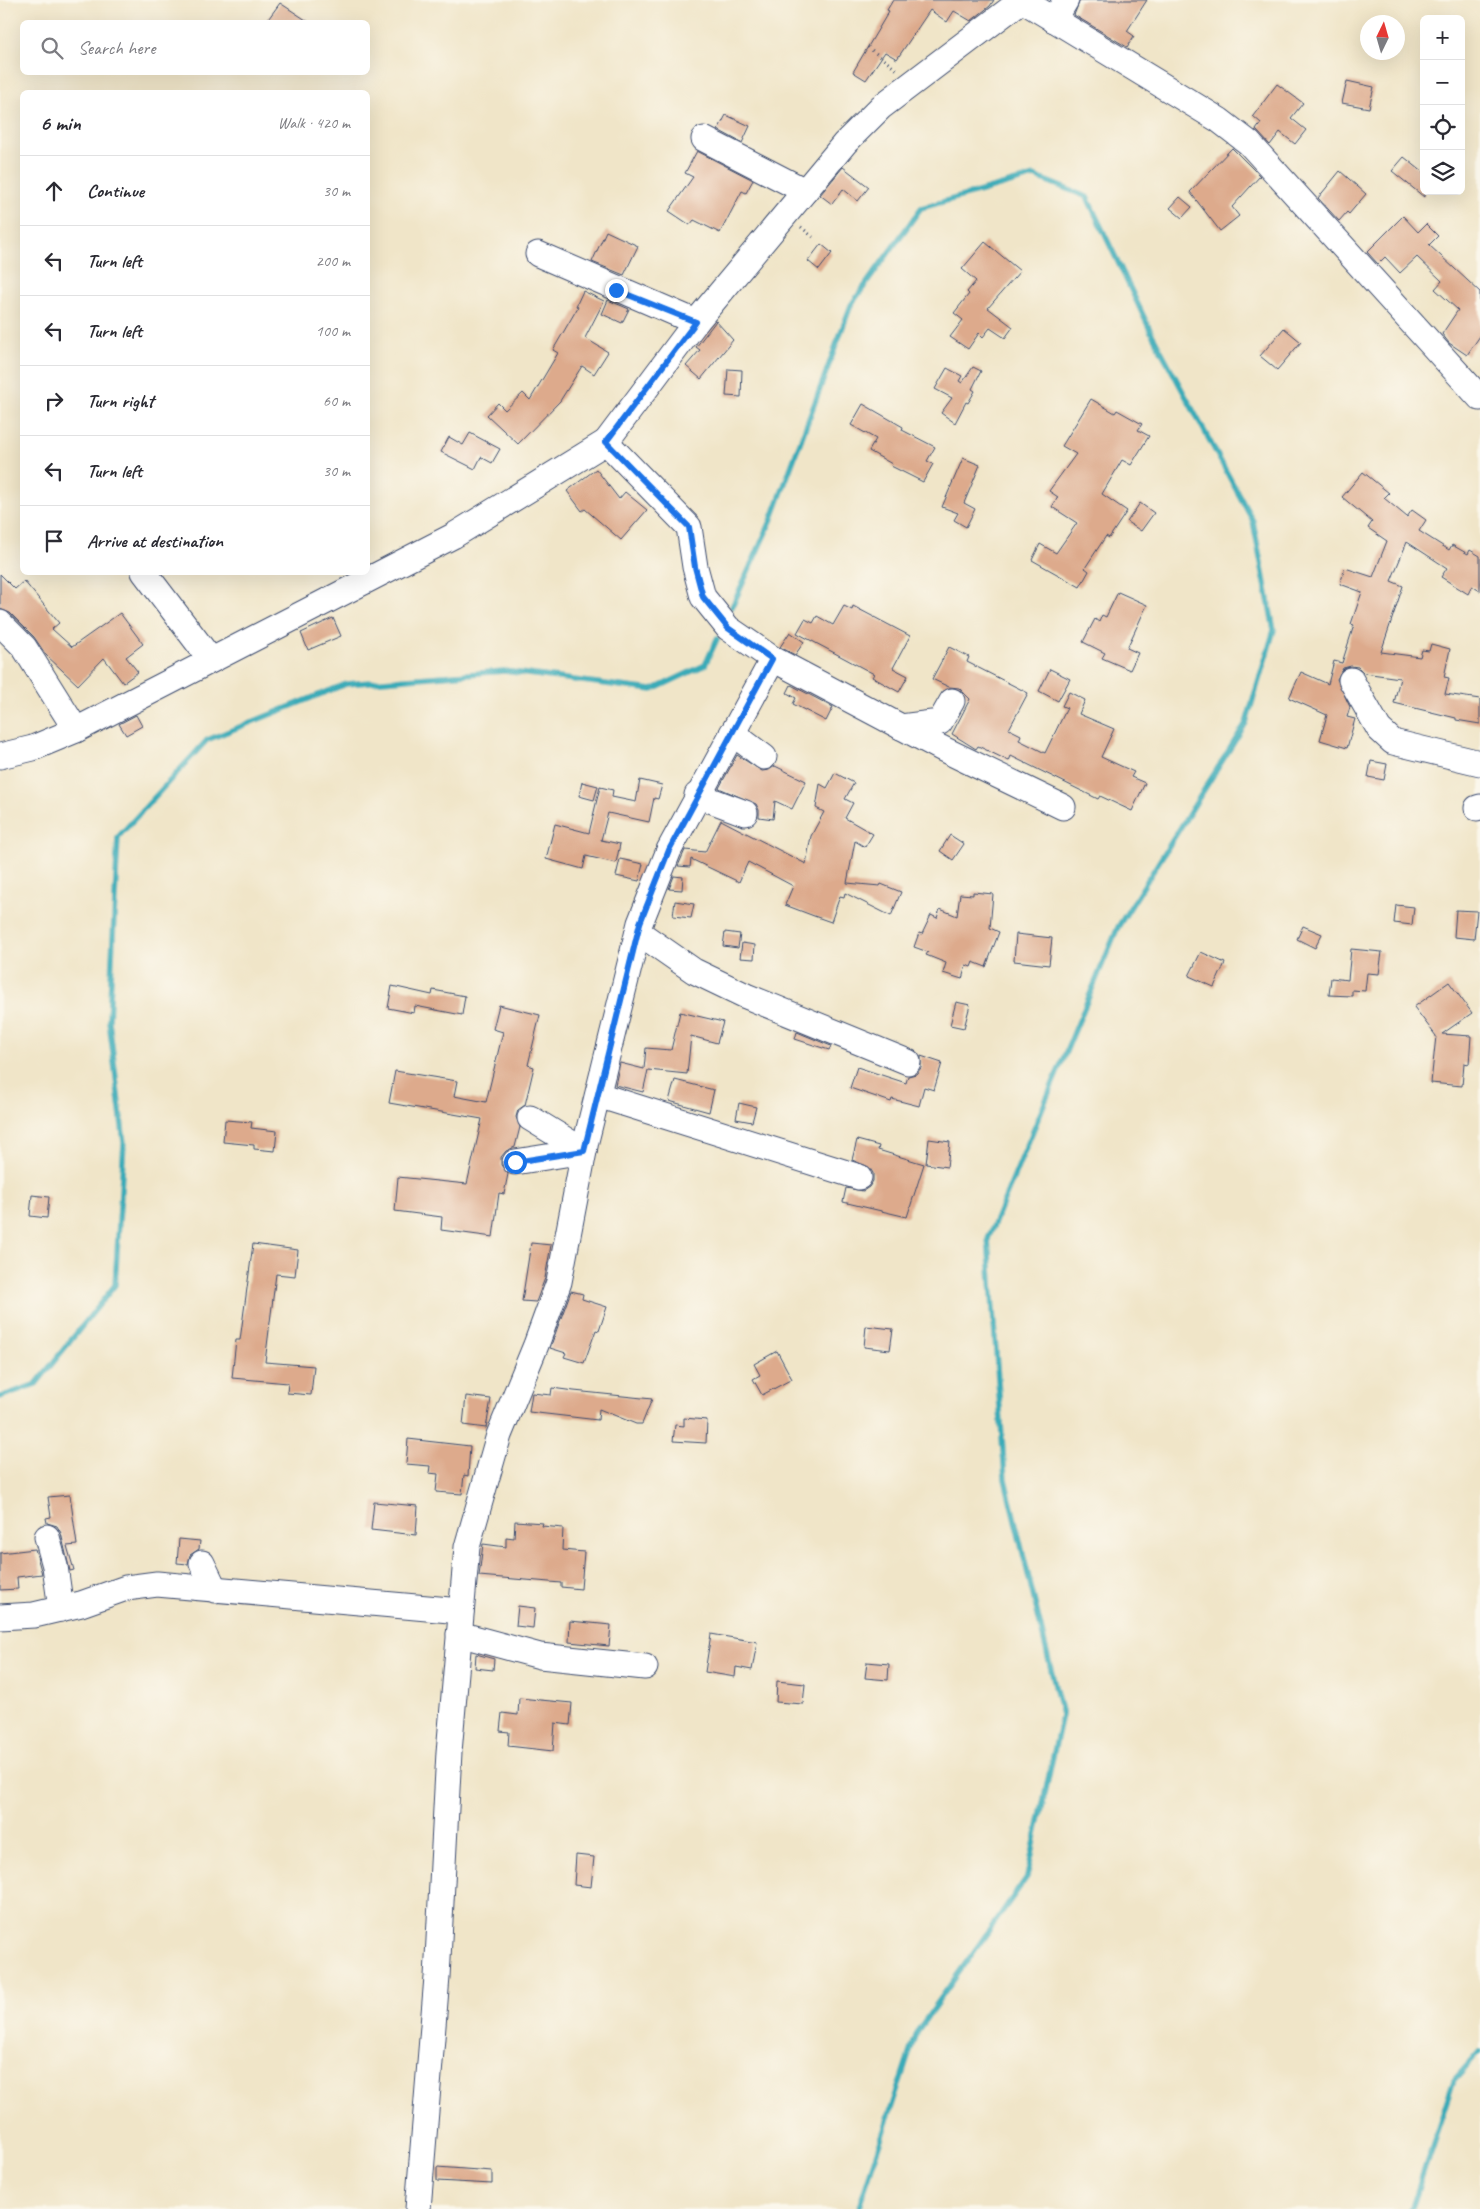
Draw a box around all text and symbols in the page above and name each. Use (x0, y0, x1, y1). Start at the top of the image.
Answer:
north arrow (1360, 15, 1405, 60)
map controls (1420, 15, 1465, 195)
button: + (1420, 15, 1465, 60)
search box (20, 20, 370, 75)
icon: search (38, 34, 66, 62)
text: Search here (78, 36, 155, 60)
button: − (1420, 60, 1465, 105)
button: locate (1420, 105, 1465, 150)
text: 6 min (40, 110, 81, 136)
text: Walk · 420 m (278, 113, 350, 133)
button: layers (1420, 150, 1465, 195)
icon: ahead (40, 177, 68, 205)
text: Continue (87, 179, 144, 203)
text: 30 m (323, 181, 350, 201)
icon: left (40, 247, 68, 275)
text: Turn left (87, 249, 142, 273)
text: 200 m (316, 251, 350, 271)
route end (605, 279, 628, 302)
icon: left (40, 317, 68, 345)
text: Turn left (87, 319, 142, 343)
text: 100 m (316, 321, 350, 341)
icon: right (40, 387, 68, 415)
text: Turn right (87, 389, 154, 413)
text: 60 m (323, 391, 350, 411)
icon: left (40, 457, 68, 485)
text: Turn left (87, 459, 142, 483)
text: 30 m (323, 461, 350, 481)
icon: arrive (40, 527, 68, 555)
text: Arrive at destination (87, 529, 223, 553)
route start (504, 1151, 527, 1174)

